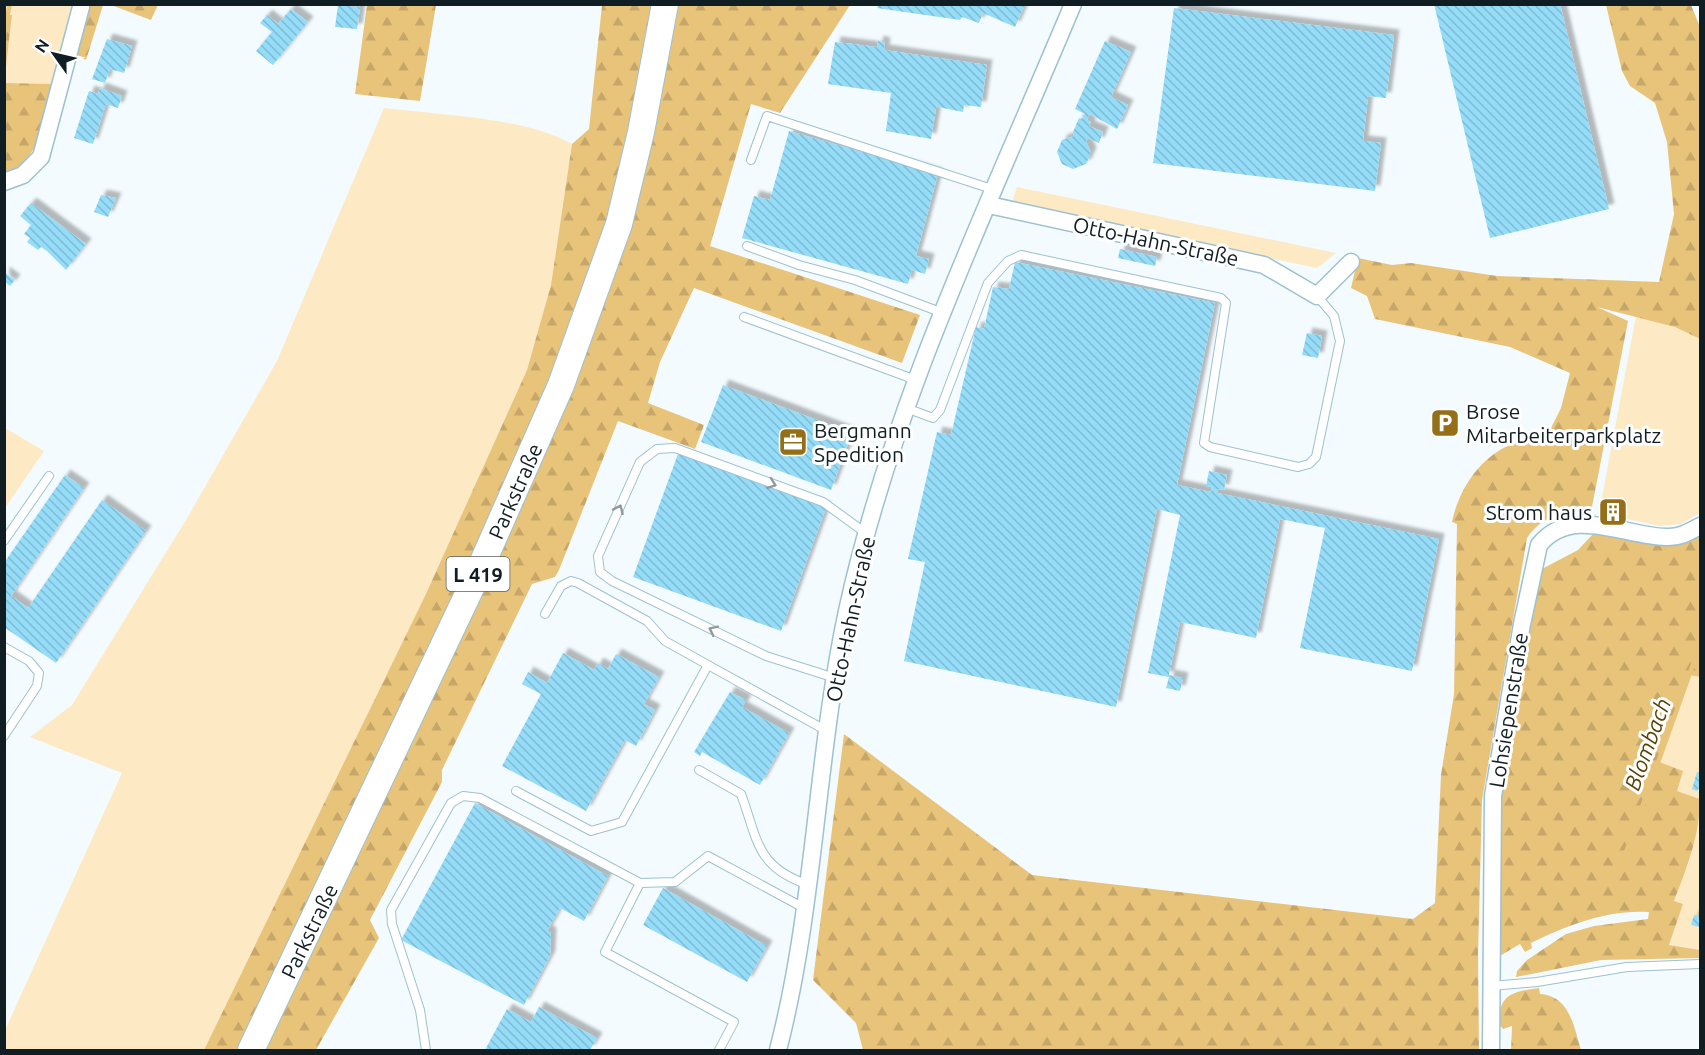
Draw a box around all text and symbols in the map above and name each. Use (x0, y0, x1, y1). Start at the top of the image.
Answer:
north arrow (24, 24, 84, 84)
text: N (31, 36, 52, 56)
street label: Otto-Hahn-Straße (1071, 212, 1241, 270)
place label: Brose Mitarbeiterparkplatz (1466, 399, 1661, 447)
parking icon: Brose Mitarbeiterparkplatz (1429, 407, 1461, 439)
place label: Bergmann Spedition (814, 418, 912, 466)
office icon: Bergmann Spedition (777, 426, 809, 458)
street label: Parkstraße (483, 439, 547, 543)
one-way arrow (766, 476, 777, 489)
building icon: Strom haus (1597, 496, 1629, 528)
place label: Strom haus (1486, 500, 1592, 524)
one-way arrow (612, 505, 624, 516)
street label: Otto-Hahn-Straße (821, 534, 879, 704)
road number: L 419 (446, 557, 510, 591)
one-way arrow (709, 626, 720, 638)
street label: Lohsiepenstraße (1484, 631, 1532, 789)
water label: Blombach (1619, 695, 1675, 793)
street label: Parkstraße (276, 880, 342, 982)

